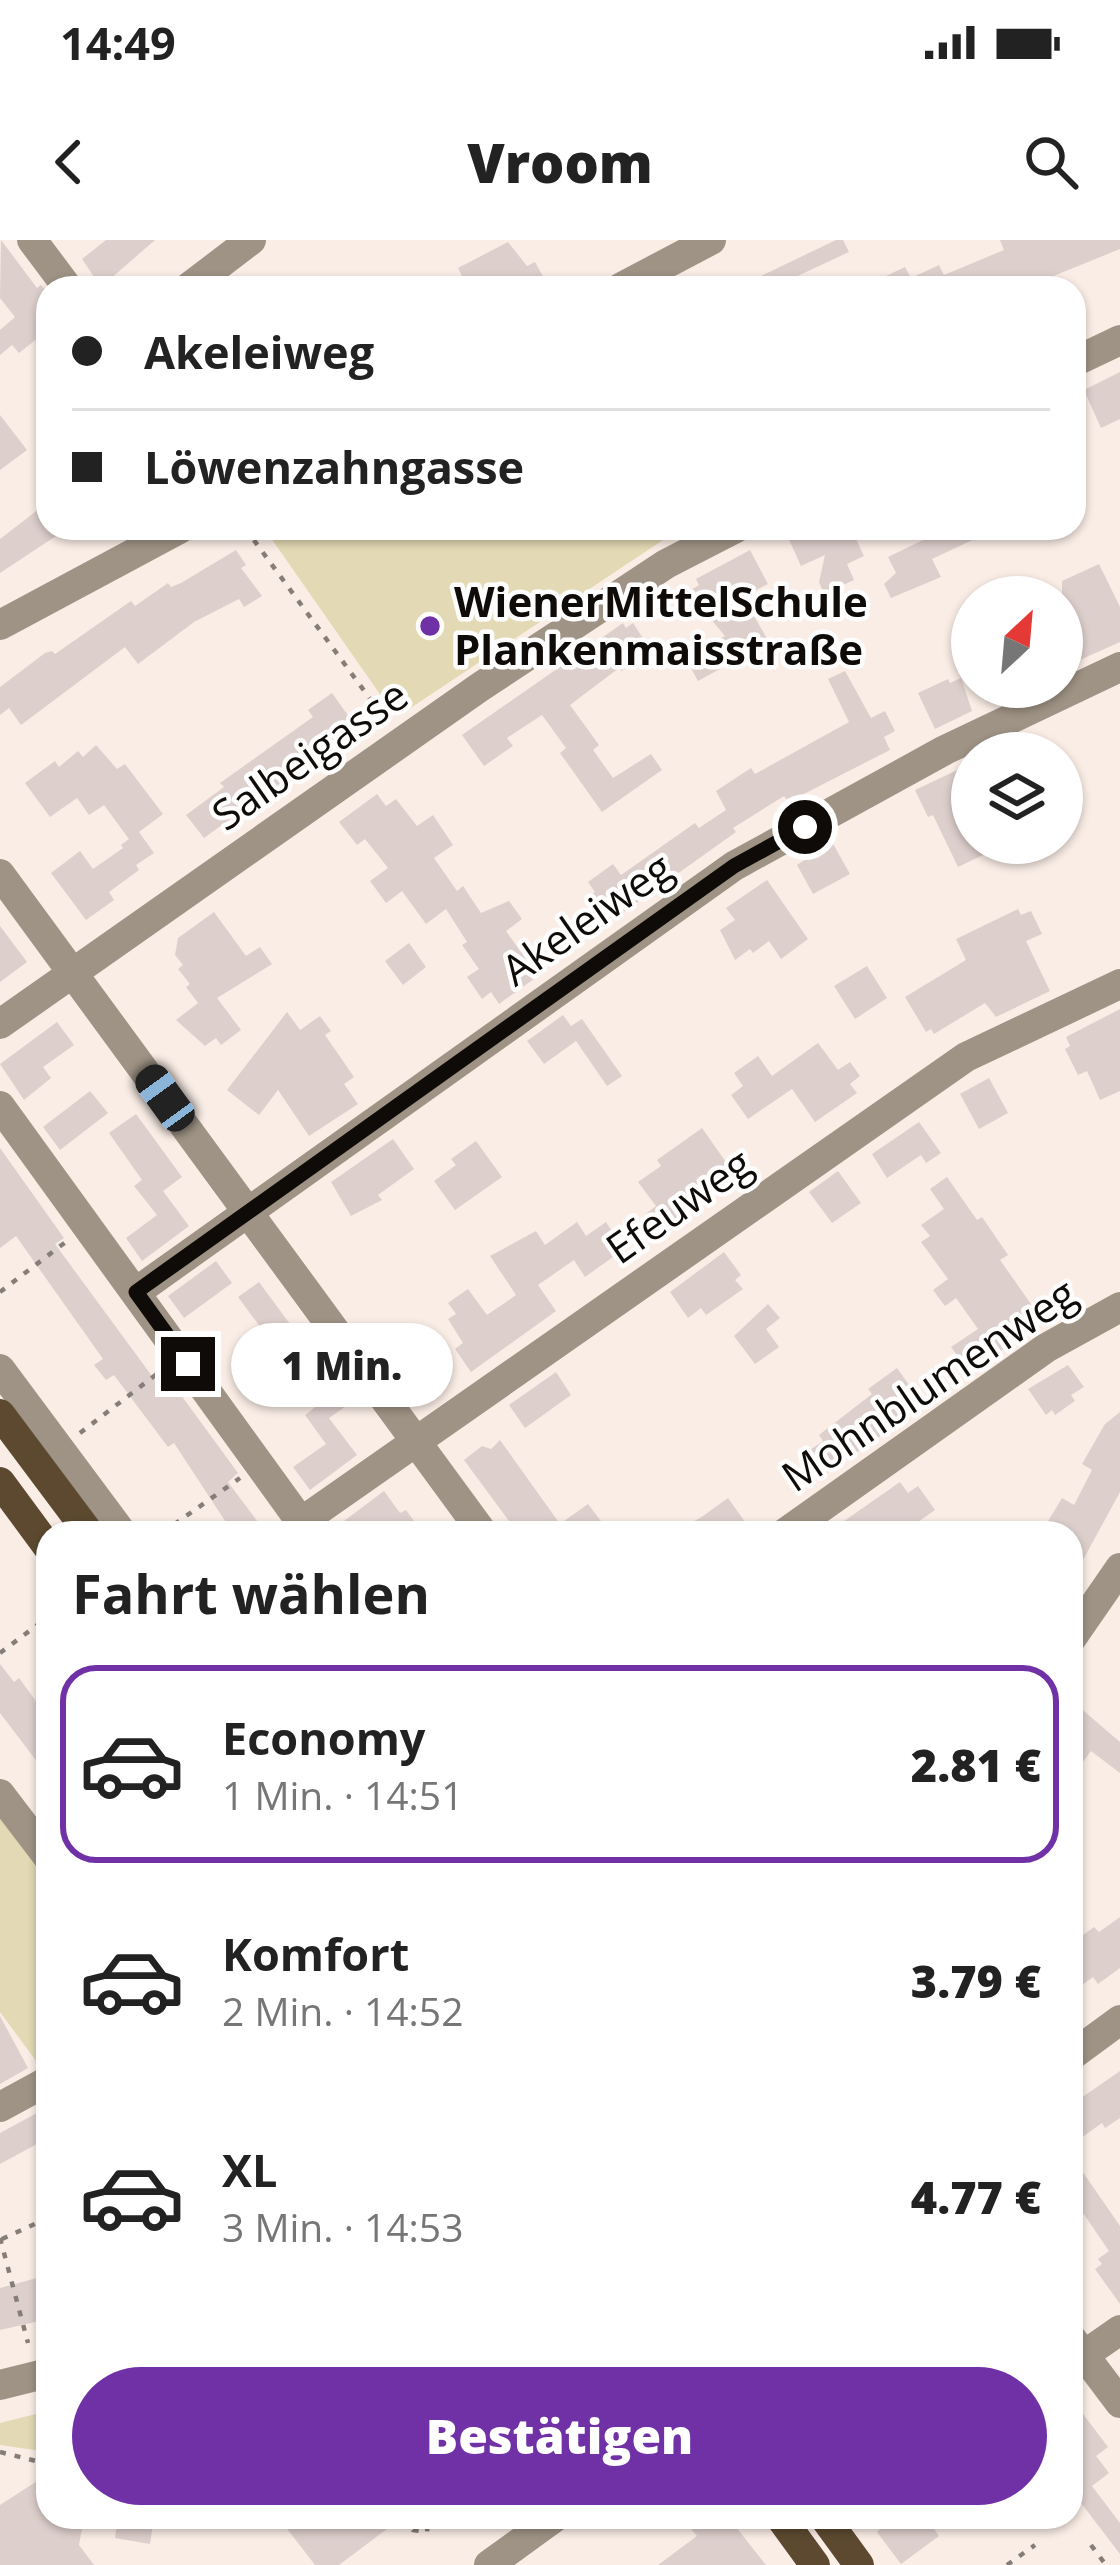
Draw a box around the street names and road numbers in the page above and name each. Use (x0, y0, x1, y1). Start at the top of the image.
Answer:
street label: Salbeigasse (200, 665, 418, 842)
street label: Akeleiweg (490, 838, 683, 997)
street label: Efeuweg (594, 1134, 762, 1276)
street label: Mohnblumenweg (770, 1264, 1087, 1504)

